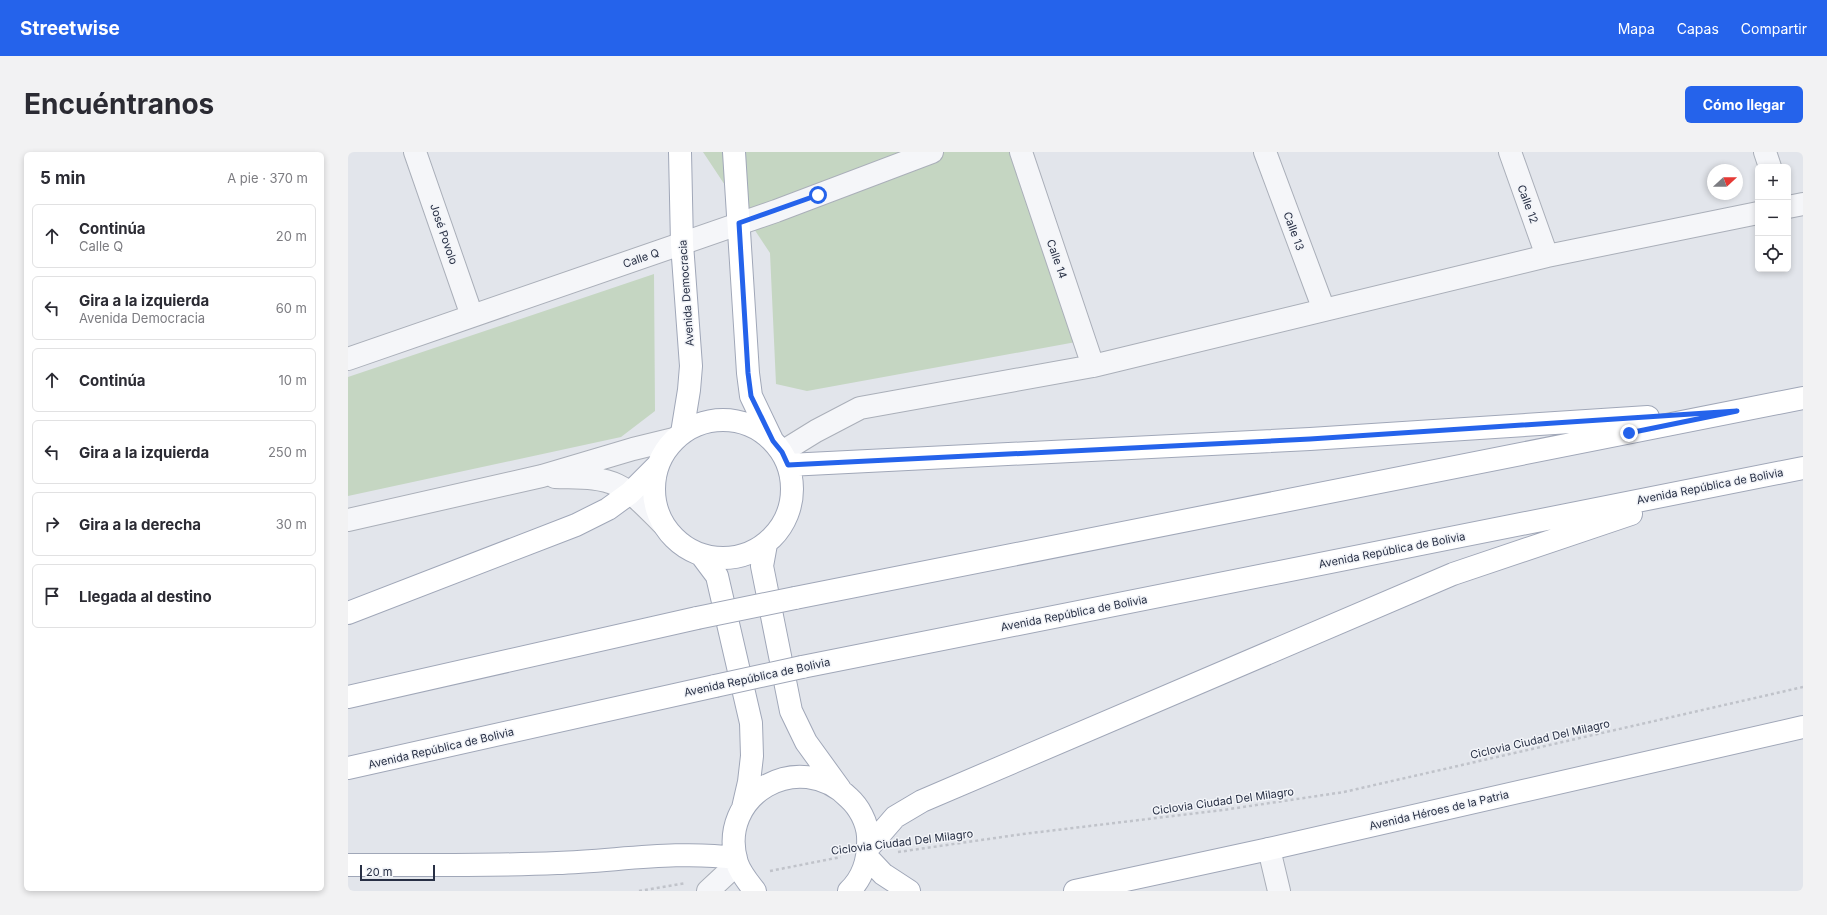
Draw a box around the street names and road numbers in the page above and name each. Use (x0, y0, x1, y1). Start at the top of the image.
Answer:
street label: Calle 12 (1515, 183, 1541, 225)
street label: José Povolo (427, 202, 461, 267)
street label: Calle 13 (1281, 210, 1308, 253)
street label: Calle 14 (1044, 238, 1070, 280)
street label: Avenida Democracia (675, 239, 697, 347)
street label: Calle Q (621, 245, 661, 271)
street label: Avenida República de Bolivia (1635, 465, 1785, 507)
street label: Avenida República de Bolivia (1317, 529, 1467, 571)
street label: Avenida República de Bolivia (999, 592, 1149, 634)
street label: Avenida República de Bolivia (683, 655, 831, 699)
street label: Ciclovia Ciudad Del Milagro (1469, 716, 1612, 762)
street label: Avenida República de Bolivia (367, 724, 515, 772)
street label: Ciclovia Ciudad Del Milagro (1151, 784, 1295, 818)
street label: Avenida Héroes de la Patria (1368, 787, 1510, 833)
street label: Ciclovia Ciudad Del Milagro (830, 826, 974, 858)

